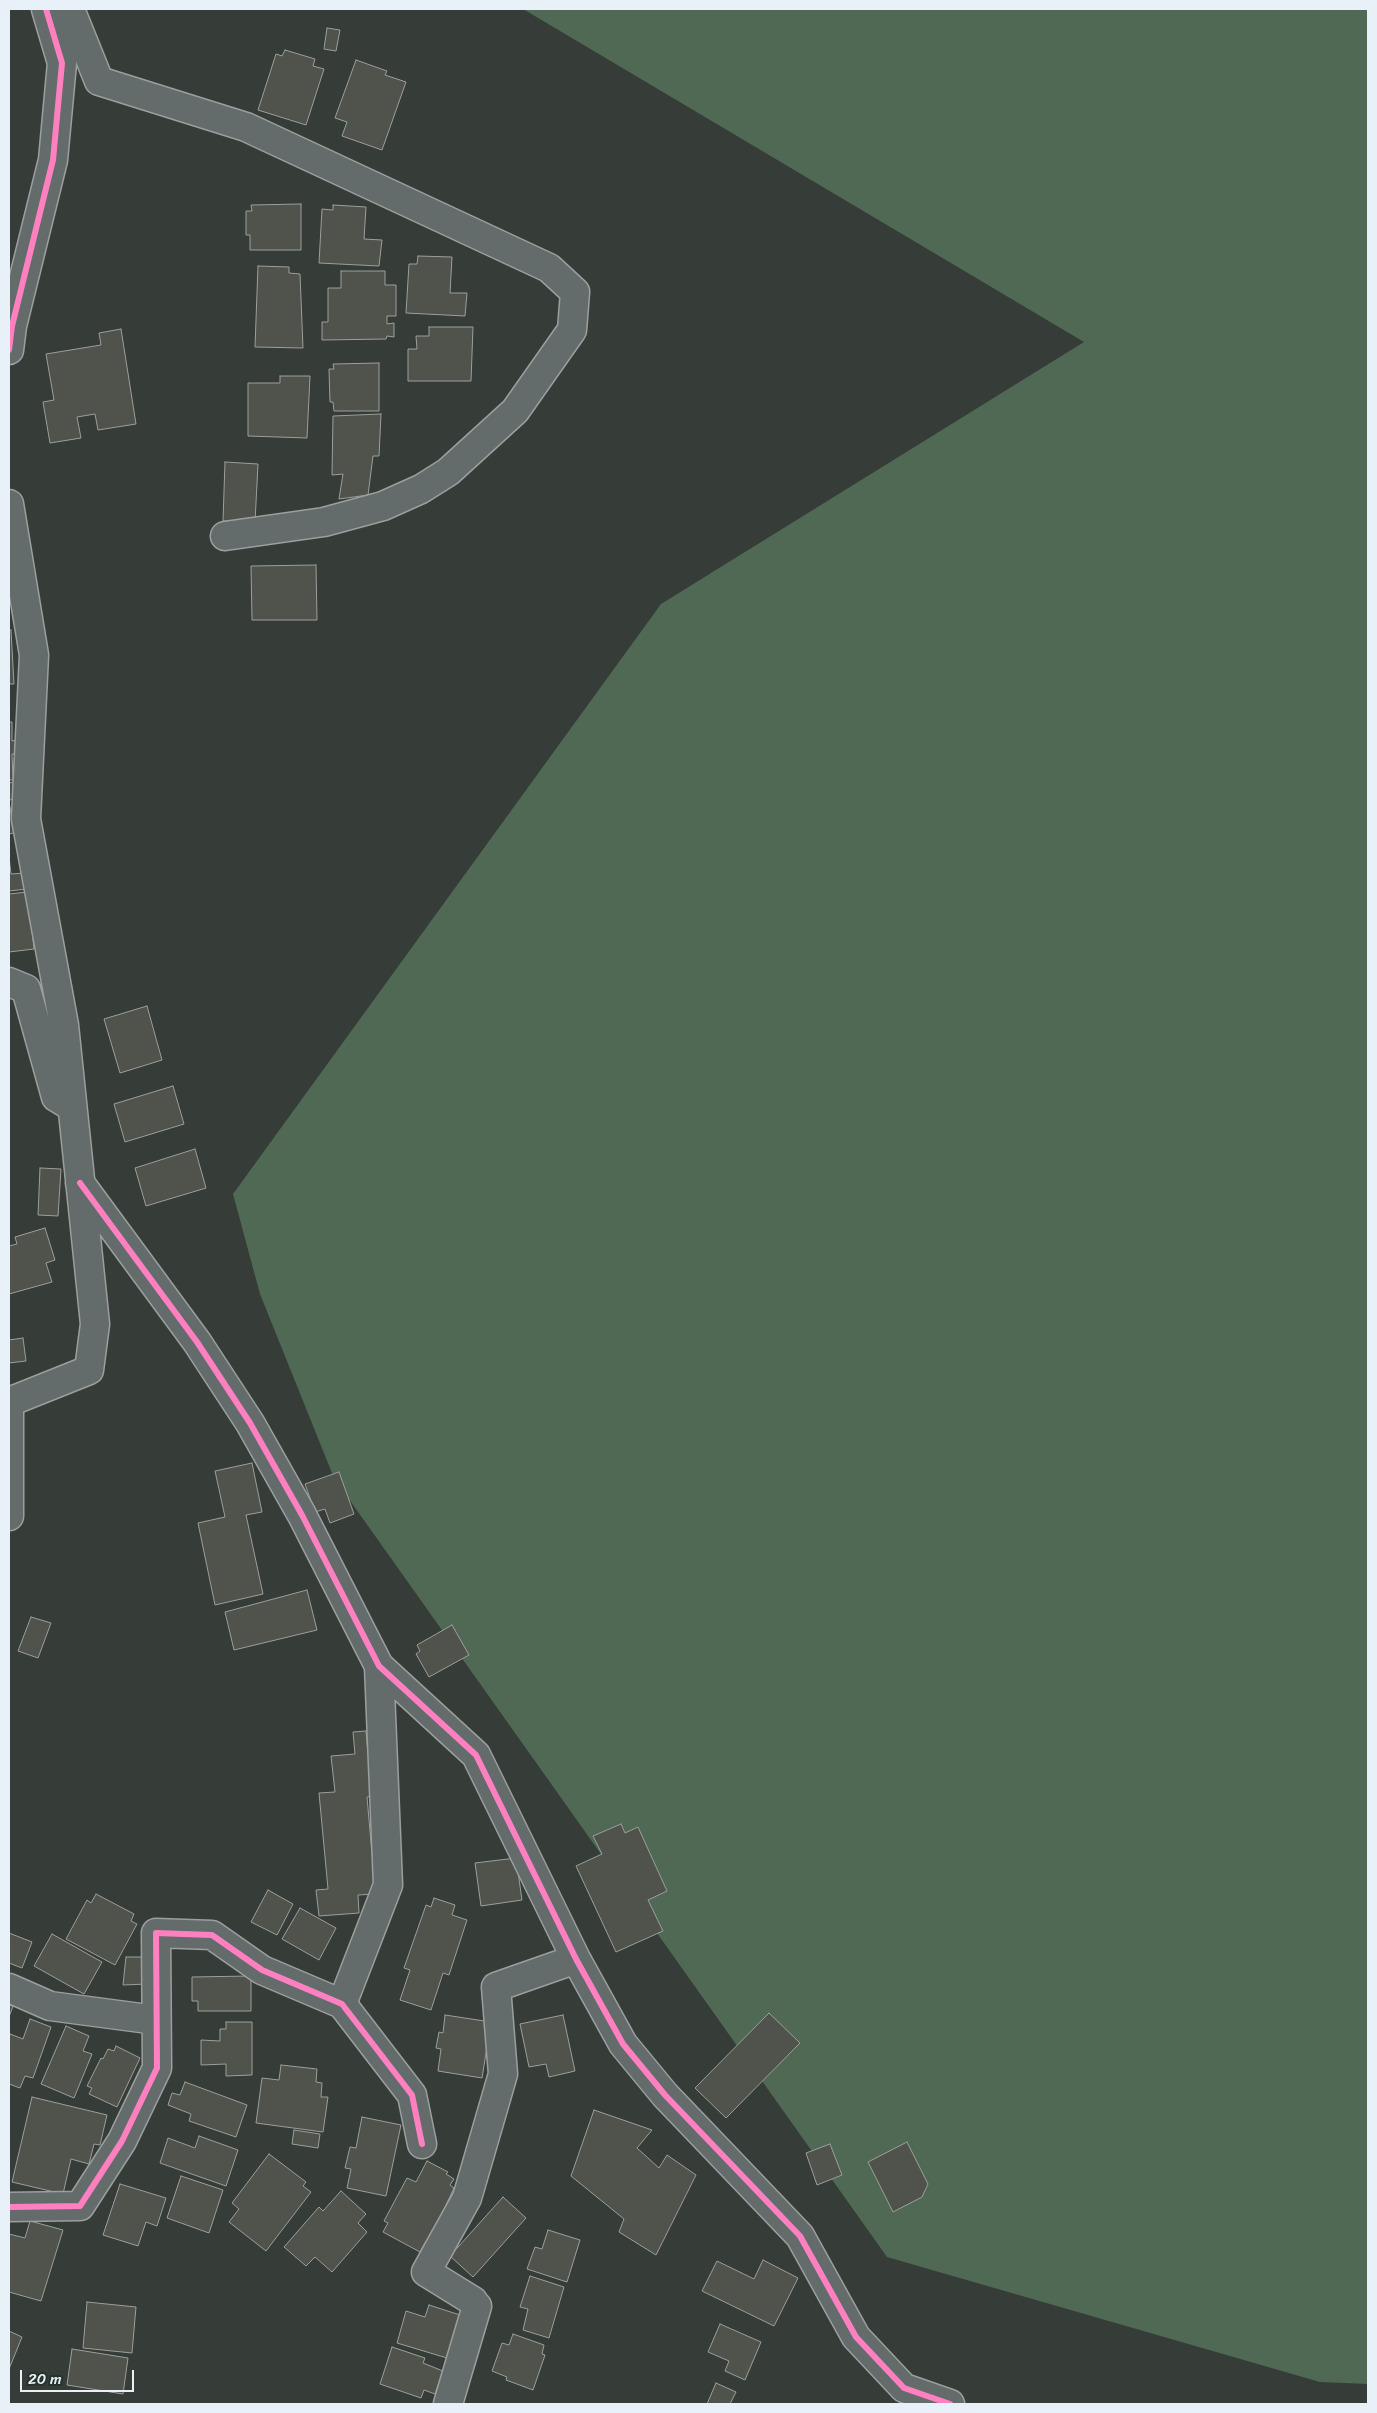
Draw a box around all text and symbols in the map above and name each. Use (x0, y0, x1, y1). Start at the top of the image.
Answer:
scale bar (22, 2360, 136, 2392)
text: 20 m (28, 2366, 62, 2392)

